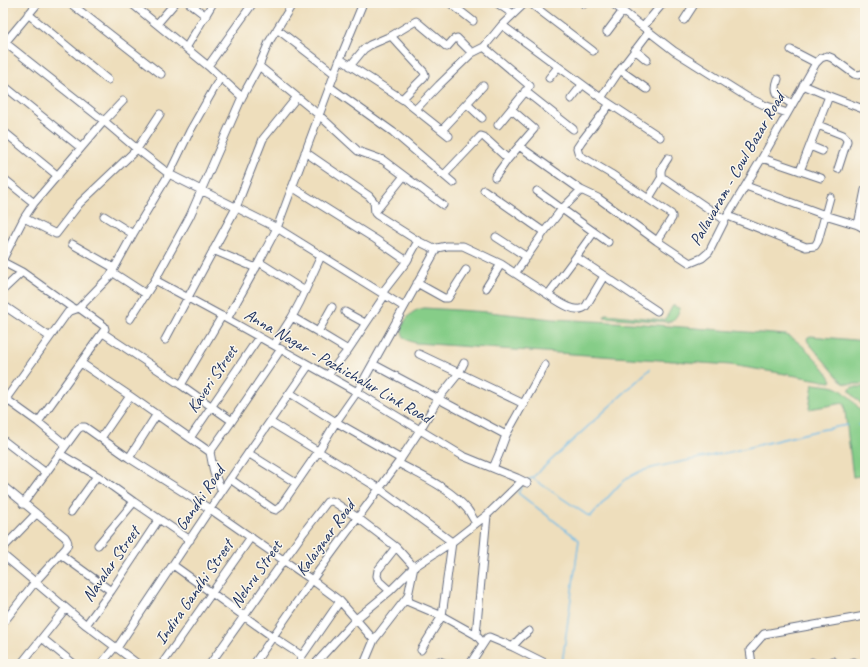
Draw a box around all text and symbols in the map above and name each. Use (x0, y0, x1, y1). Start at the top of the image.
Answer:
street label: Pallavaram - Cowl Bazar Road (685, 86, 791, 249)
street label: Anna Nagar - Pozhichalur Link Road (241, 304, 437, 429)
street label: Kaveri Street (182, 340, 243, 416)
street label: Gandhi Road (171, 459, 231, 535)
street label: Kalaignar Road (291, 494, 361, 580)
street label: Navalar Street (77, 520, 146, 606)
street label: Indira Gandhi Street (150, 534, 239, 648)
street label: Nehru Street (225, 535, 288, 612)

